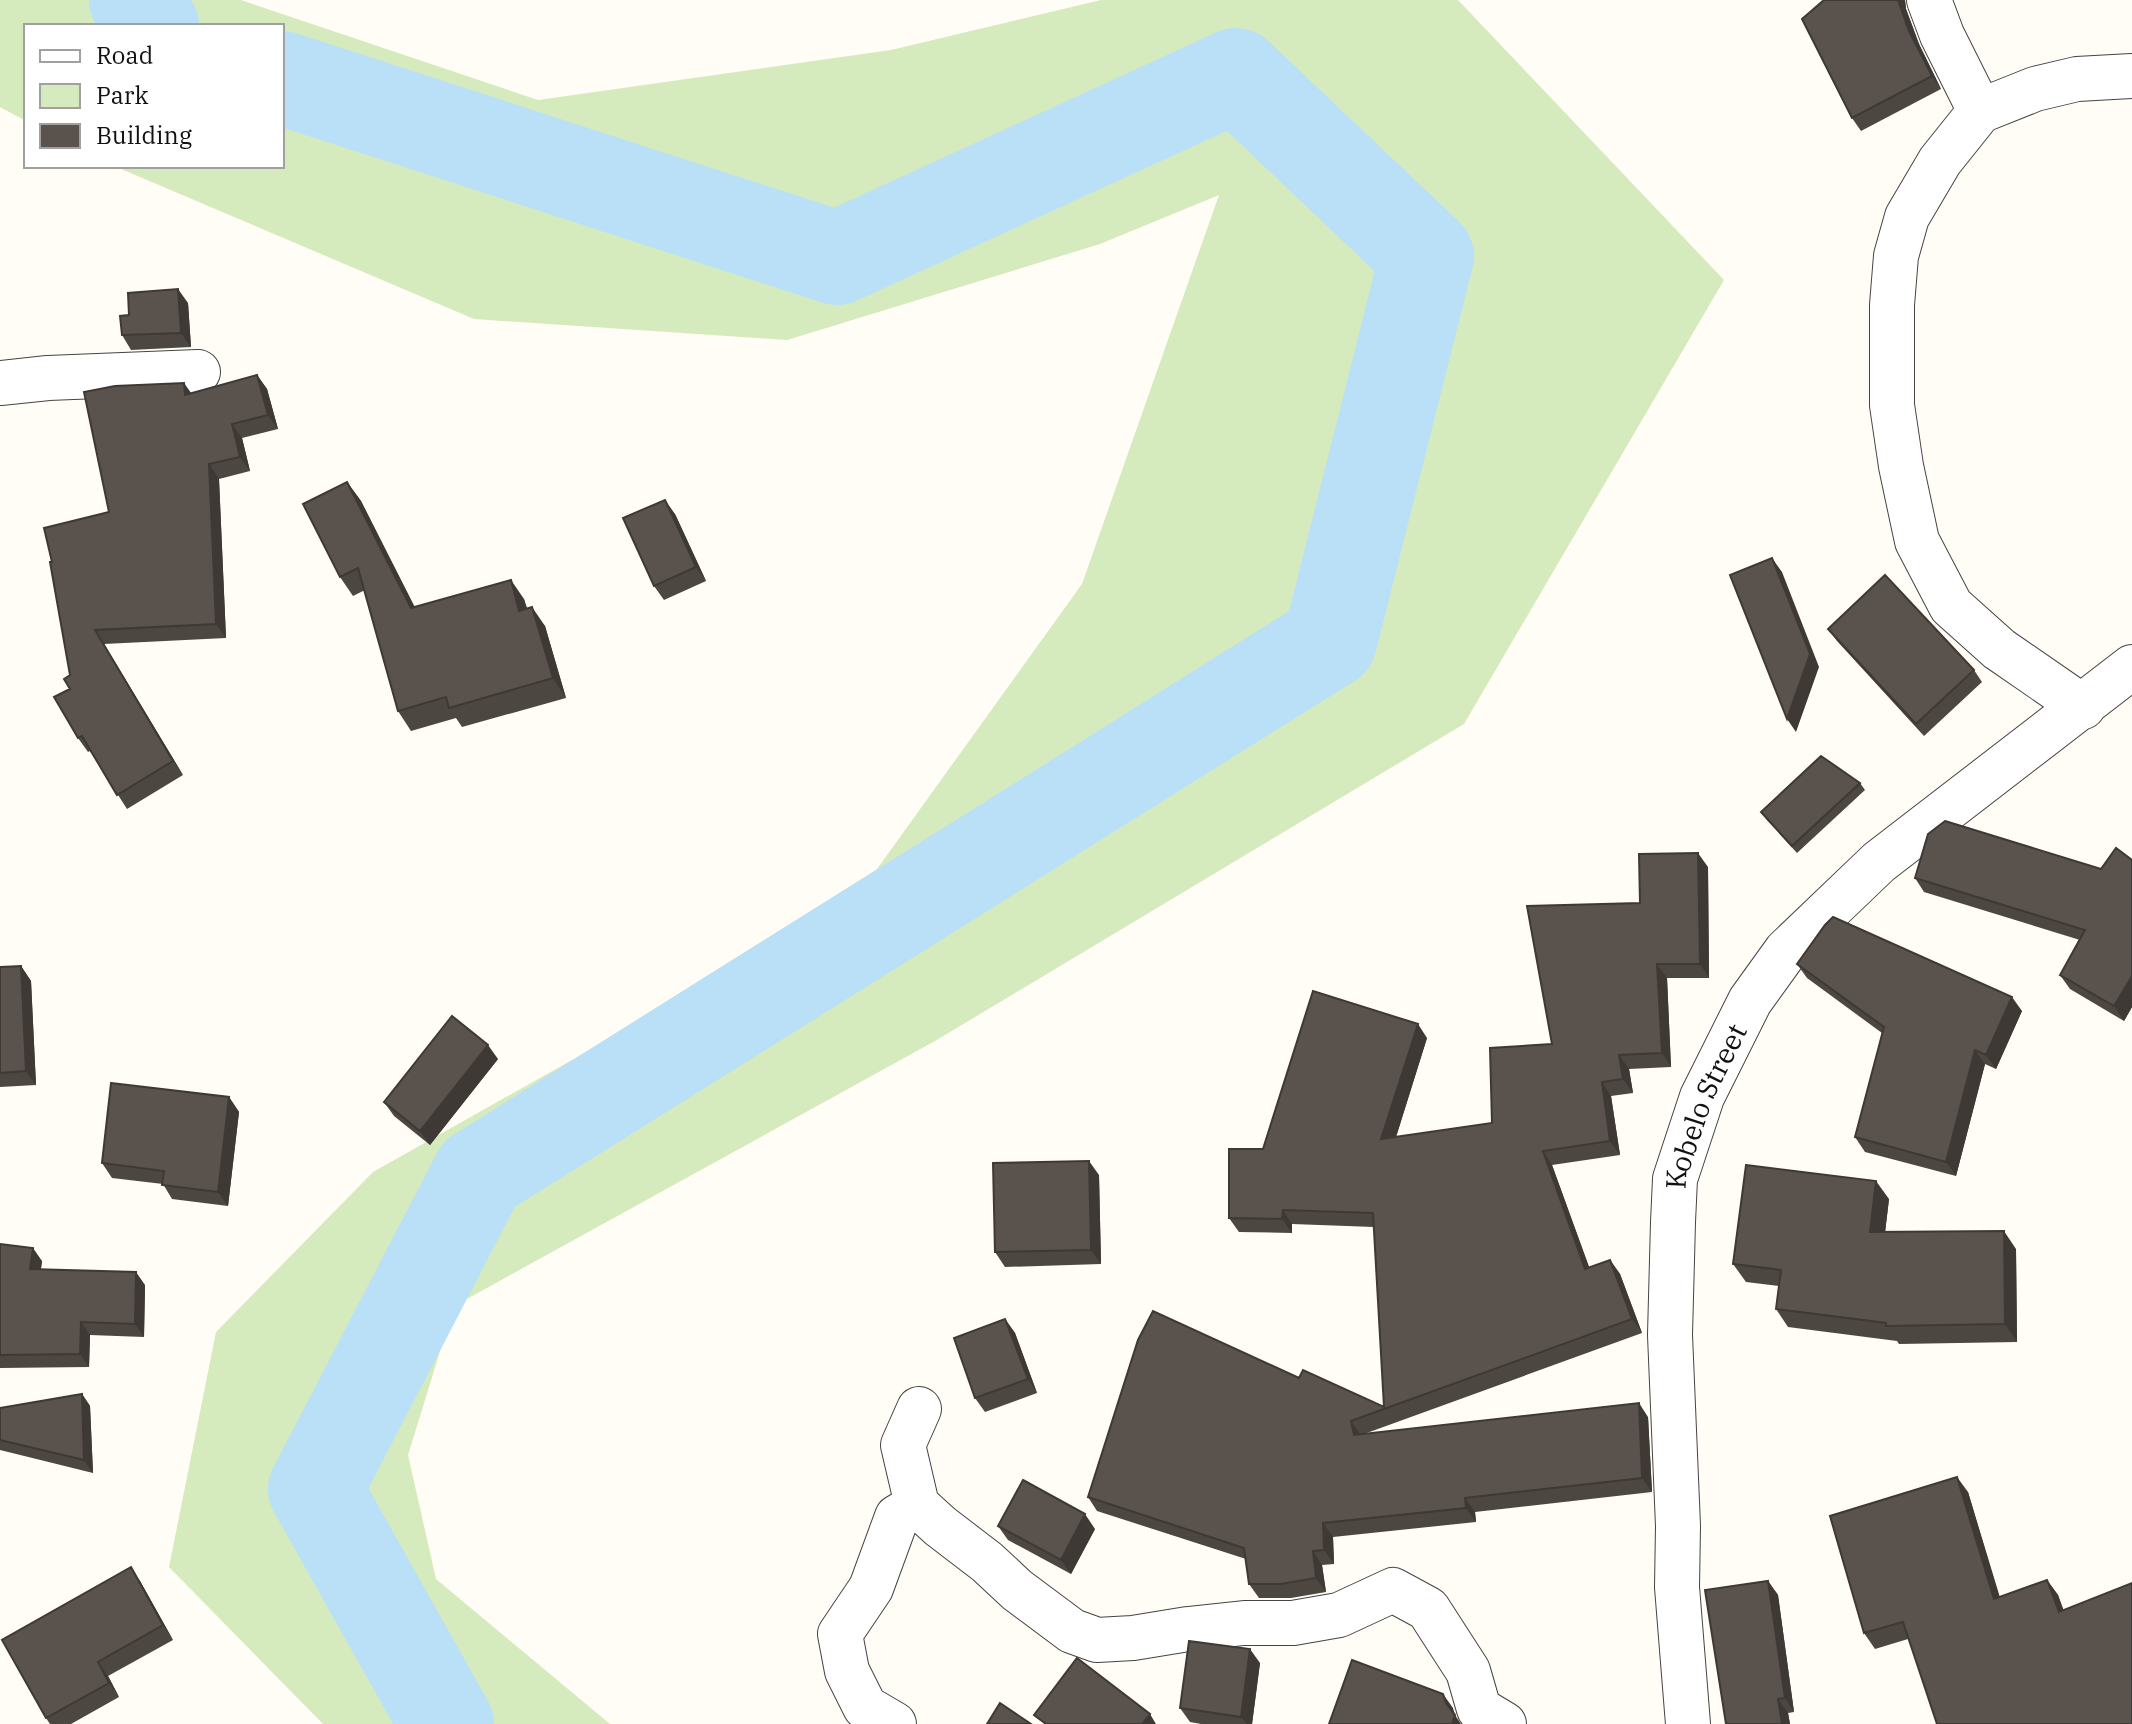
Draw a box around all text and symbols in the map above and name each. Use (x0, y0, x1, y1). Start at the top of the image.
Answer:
legend (24, 24, 284, 168)
text: Road (96, 39, 153, 71)
text: Park (96, 79, 148, 111)
text: Building (96, 119, 192, 151)
street label: Kobelo Street (1656, 1017, 1754, 1190)

